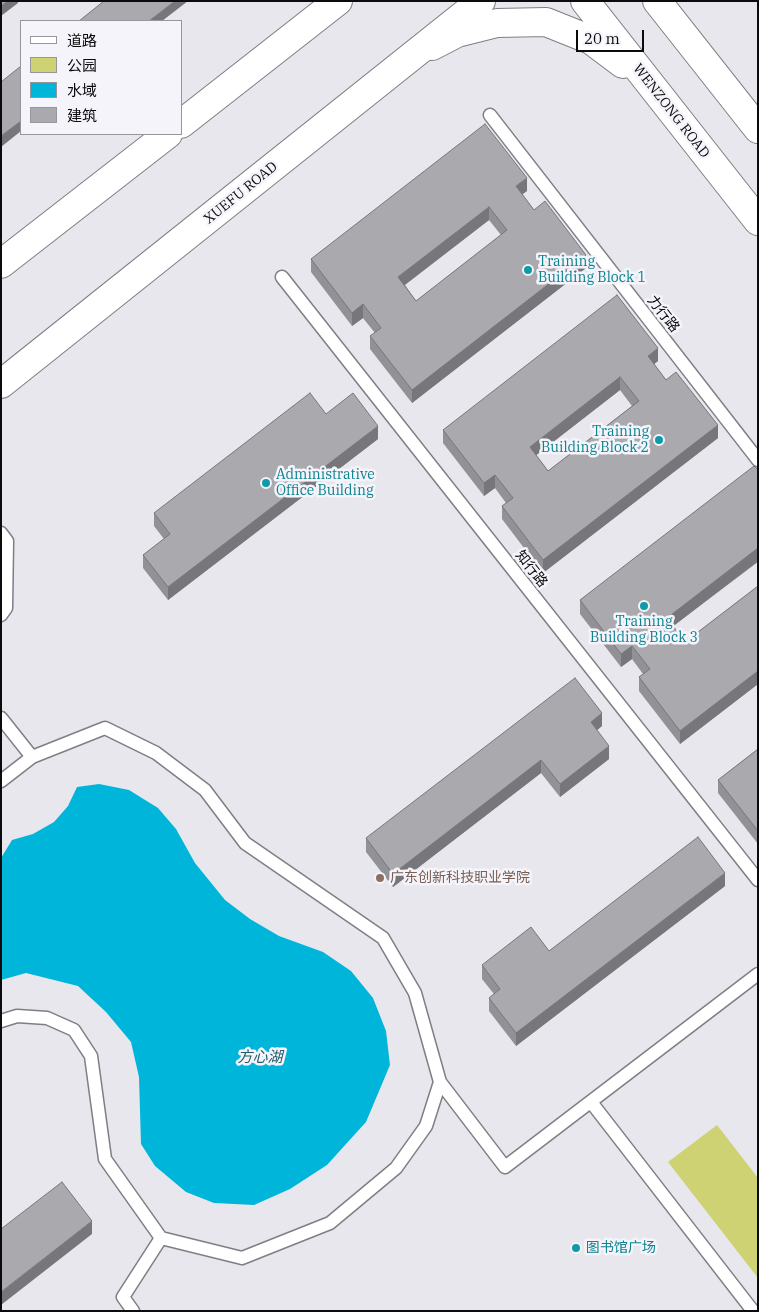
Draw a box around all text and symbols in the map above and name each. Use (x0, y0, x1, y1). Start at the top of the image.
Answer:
legend (20, 20, 182, 135)
scale bar (579, 20, 646, 52)
text: 20 m (584, 29, 620, 48)
text: 道路 (67, 31, 97, 50)
text: 公园 (67, 56, 97, 75)
street label: WENZONG ROAD (629, 61, 713, 161)
text: 水域 (67, 81, 97, 100)
text: 建筑 (67, 106, 97, 125)
street label: XUEFU ROAD (201, 158, 281, 228)
place label: Training Building Block 1 (538, 254, 646, 286)
marker: Training Building Block 1 (522, 264, 534, 276)
street label: 力行路 (643, 292, 683, 336)
place label: Training Building Block 2 (541, 424, 649, 457)
marker: Training Building Block 2 (653, 434, 665, 446)
place label: Administrative Office Building (276, 467, 375, 500)
marker: Administrative Office Building (260, 477, 272, 489)
street label: 知行路 (511, 547, 551, 591)
marker: Training Building Block 3 (638, 600, 650, 612)
place label: Training Building Block 3 (590, 614, 698, 646)
place label: 广东创新科技职业学院 (390, 870, 530, 886)
marker: 广东创新科技职业学院 (374, 872, 386, 884)
water label: 方心湖 (238, 1049, 282, 1067)
place label: 图书馆广场 (586, 1240, 656, 1256)
marker: 图书馆广场 (570, 1242, 582, 1254)

